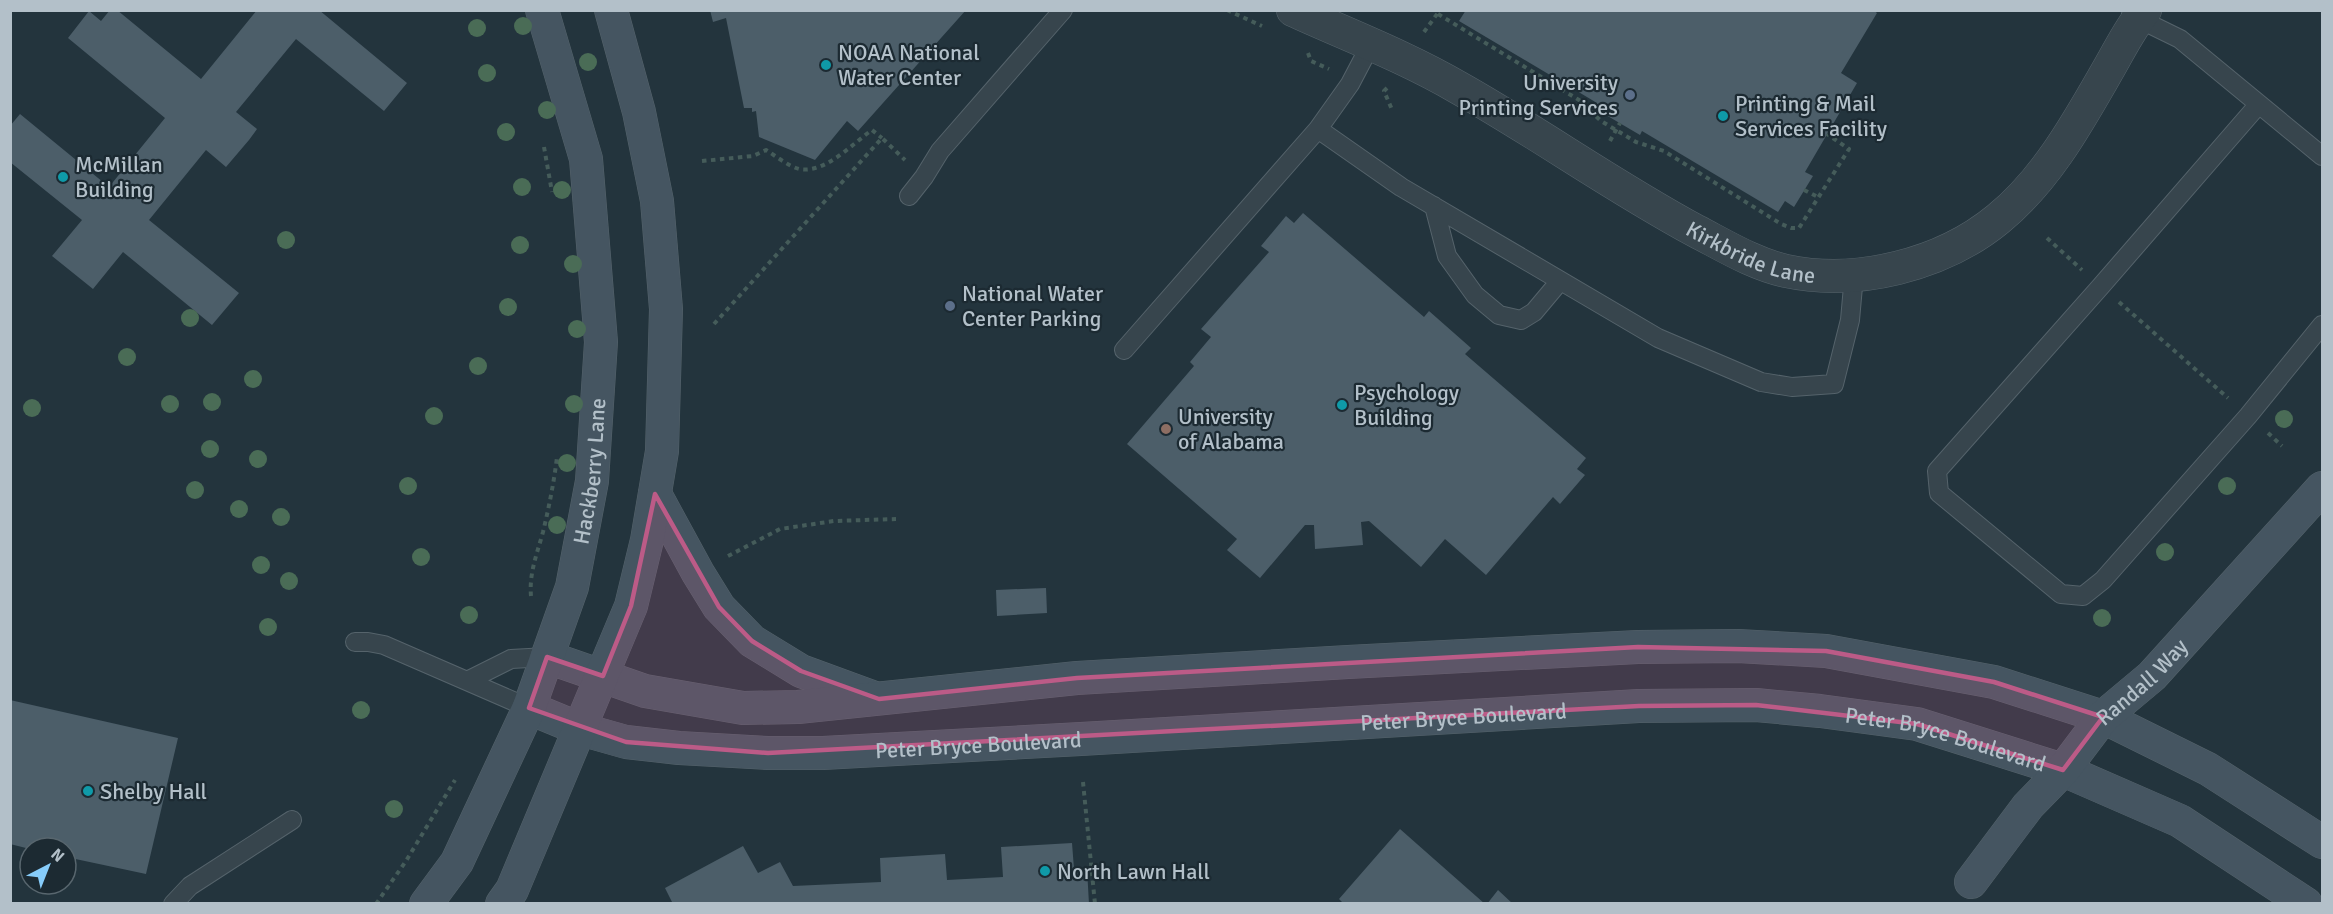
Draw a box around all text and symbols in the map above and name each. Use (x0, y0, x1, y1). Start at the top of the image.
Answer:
place label: NOAA National Water Center (838, 39, 980, 91)
marker: NOAA National Water Center (819, 58, 833, 72)
place label: University Printing Services (1459, 69, 1619, 121)
marker: University Printing Services (1623, 88, 1637, 102)
place label: Printing & Mail Services Facility (1735, 90, 1888, 142)
marker: Printing & Mail Services Facility (1716, 109, 1730, 123)
place label: McMillan Building (75, 151, 163, 203)
marker: McMillan Building (56, 170, 70, 184)
street label: Kirkbride Lane (1681, 215, 1816, 289)
place label: National Water Center Parking (962, 280, 1103, 332)
marker: National Water Center Parking (943, 299, 957, 313)
place label: Psychology Building (1354, 379, 1460, 431)
street label: Hackberry Lane (567, 397, 611, 547)
marker: Psychology Building (1335, 398, 1349, 412)
place label: University of Alabama (1178, 403, 1284, 455)
marker: University of Alabama (1159, 422, 1173, 436)
street label: Randall Way (2090, 632, 2194, 731)
street label: Peter Bryce Boulevard (1360, 697, 1568, 736)
street label: Peter Bryce Boulevard (1843, 702, 2049, 778)
street label: Peter Bryce Boulevard (874, 726, 1082, 764)
place label: Shelby Hall (100, 778, 207, 805)
marker: Shelby Hall (81, 784, 95, 798)
north arrow (18, 836, 78, 896)
text: N (47, 844, 68, 867)
place label: North Lawn Hall (1057, 858, 1210, 885)
marker: North Lawn Hall (1038, 864, 1052, 878)

